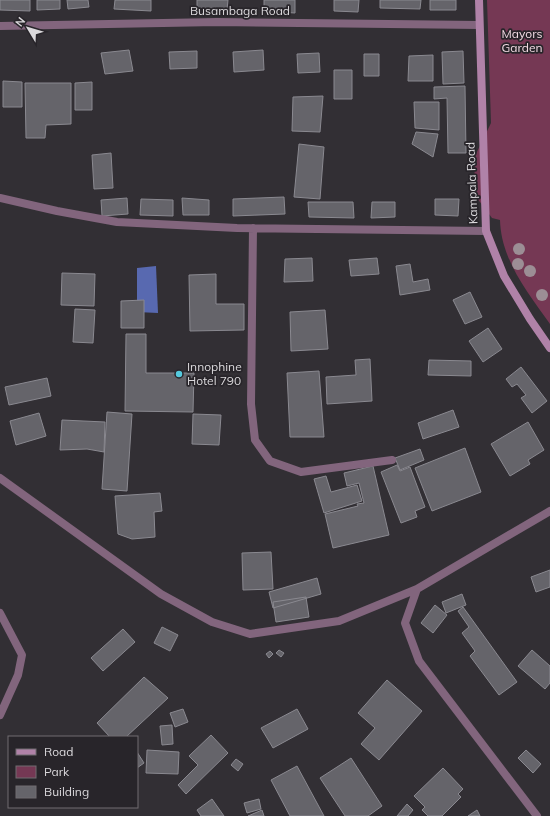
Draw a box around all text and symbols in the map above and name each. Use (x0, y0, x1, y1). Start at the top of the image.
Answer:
street label: Busambaga Road (190, 3, 290, 18)
north arrow (8, 8, 48, 48)
text: N (12, 14, 28, 29)
park label: Mayors Garden (501, 26, 543, 55)
street label: Kampala Road (463, 142, 480, 224)
place label: Innophine Hotel 790 (187, 359, 242, 388)
marker: Innophine Hotel 790 (174, 369, 184, 379)
legend (8, 736, 138, 808)
text: Road (44, 744, 73, 759)
text: Park (44, 764, 70, 779)
text: Building (44, 784, 89, 799)

